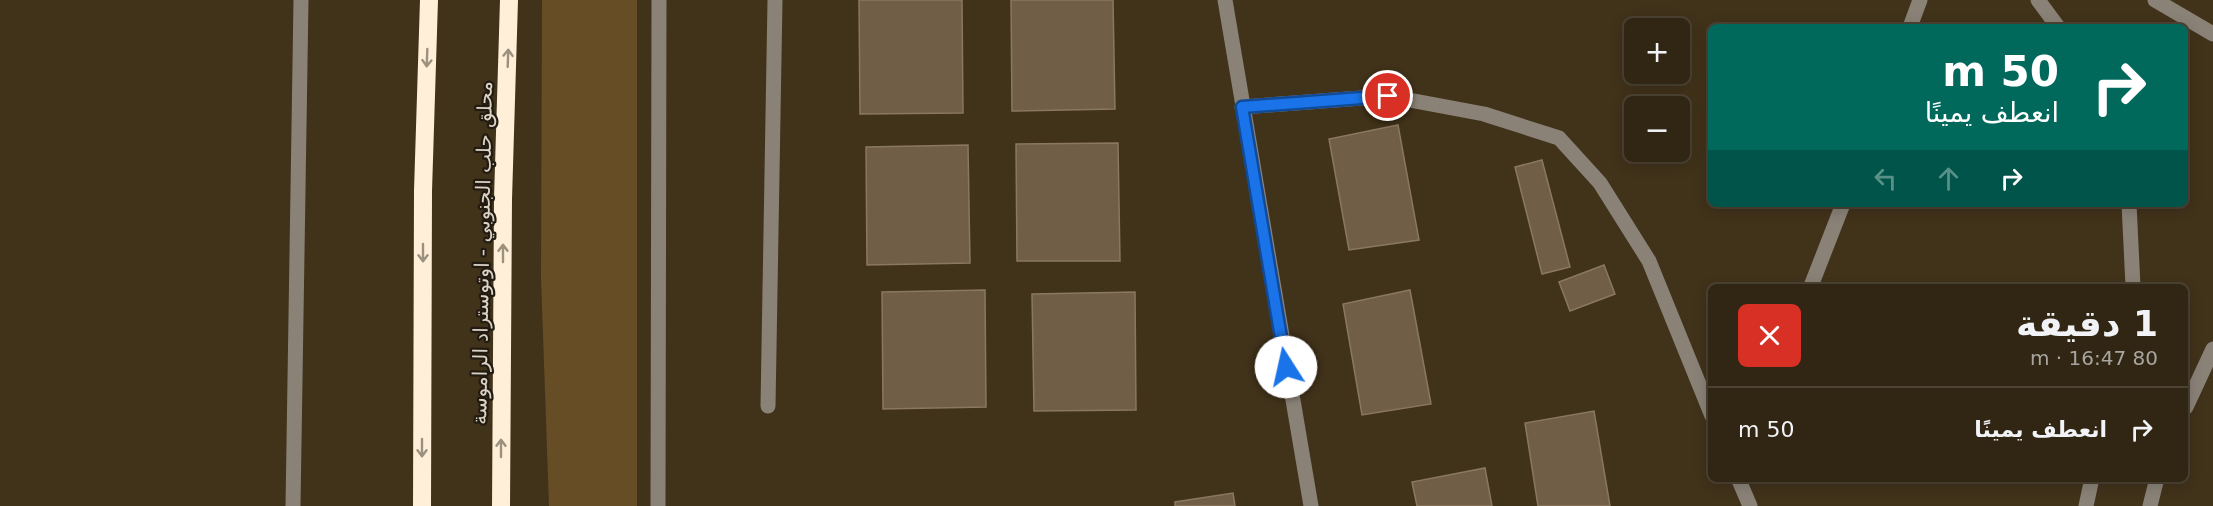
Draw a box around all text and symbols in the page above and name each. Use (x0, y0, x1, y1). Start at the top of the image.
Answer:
map controls (1624, 18, 1690, 162)
button: + (1624, 18, 1690, 84)
text: 50 m (1942, 47, 2059, 96)
one-way arrow (422, 48, 433, 68)
one-way arrow (502, 48, 513, 68)
icon: right (2080, 48, 2158, 126)
pin (1362, 70, 1413, 121)
icon: arrive (1371, 79, 1404, 112)
street label: محلق حلب الجنوبي - اوتوستراد الراموسة (467, 81, 498, 425)
button: − (1624, 96, 1690, 162)
text: انعطف يمينًا (1925, 97, 2059, 128)
icon: left (1869, 162, 1902, 195)
icon: ahead (1932, 162, 1965, 195)
icon: right (1995, 162, 2028, 195)
one-way arrow (417, 243, 429, 263)
one-way arrow (497, 243, 509, 263)
text: 1 دقيقة (2016, 303, 2158, 344)
button: close (1738, 304, 1801, 367)
position arrow (1254, 335, 1318, 399)
text: 80 m · 16:47 (2030, 346, 2158, 370)
icon: right (2125, 413, 2158, 446)
text: 50 m (1738, 417, 1794, 442)
text: انعطف يمينًا (1974, 417, 2107, 442)
one-way arrow (416, 438, 428, 458)
one-way arrow (495, 438, 507, 458)

